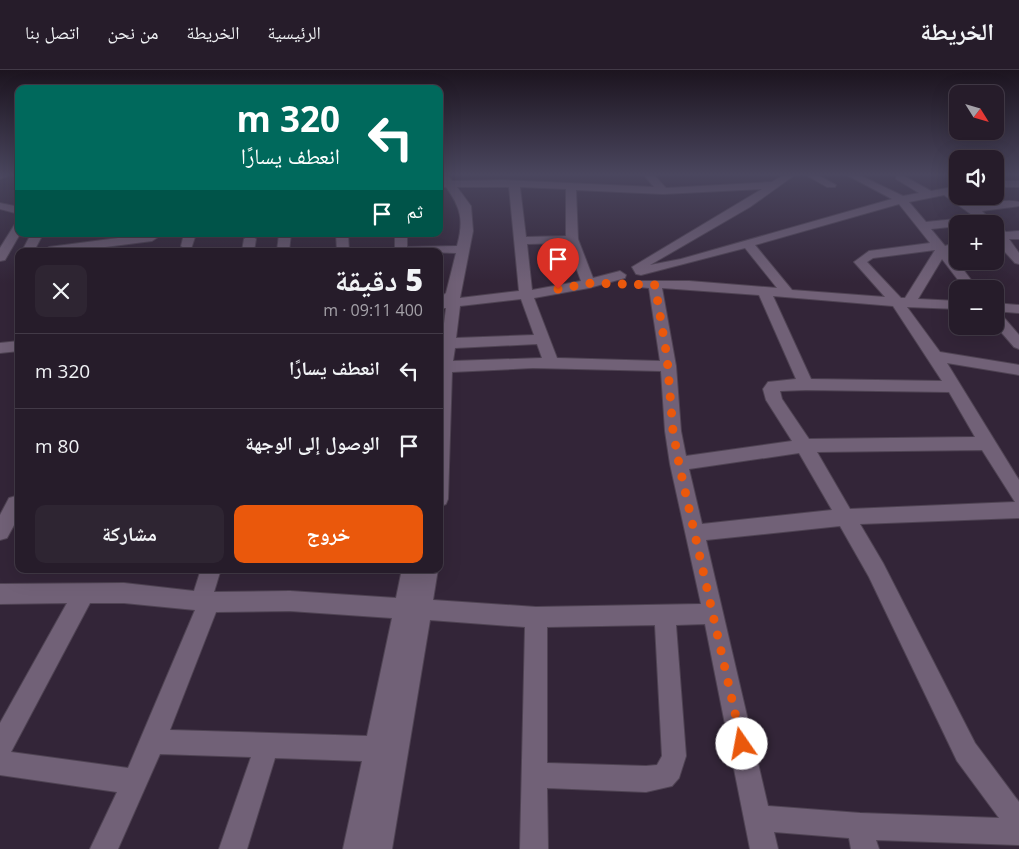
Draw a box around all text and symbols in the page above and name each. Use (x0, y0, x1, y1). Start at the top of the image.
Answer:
text: الخريطة (920, 14, 994, 47)
text: اتصل بنا (25, 20, 80, 44)
text: من نحن (108, 20, 158, 44)
text: الخريطة (186, 20, 239, 44)
text: الرئيسية (267, 20, 321, 44)
north arrow (949, 85, 1004, 140)
map controls (949, 85, 1004, 335)
text: 320 m (236, 95, 340, 142)
icon: left (358, 105, 423, 170)
text: انعطف يسارًا (241, 140, 340, 170)
button: sound (949, 150, 1004, 205)
text: ثم (406, 198, 423, 224)
icon: arrive (368, 200, 396, 228)
button: + (949, 215, 1004, 270)
pin (537, 238, 579, 289)
icon: arrive (544, 245, 572, 273)
text: 5 دقيقة (335, 259, 423, 300)
button: close (35, 265, 87, 317)
button: − (949, 280, 1004, 335)
text: 400 m · 09:11 (323, 299, 423, 321)
text: انعطف يسارًا (289, 355, 380, 381)
icon: left (395, 357, 423, 385)
text: 320 m (35, 358, 90, 384)
text: الوصول إلى الوجهة (245, 430, 380, 456)
icon: arrive (395, 432, 423, 460)
text: 80 m (35, 433, 79, 459)
button: مشاركة (35, 505, 224, 563)
button: خروج (234, 505, 423, 563)
position arrow (715, 717, 767, 769)

